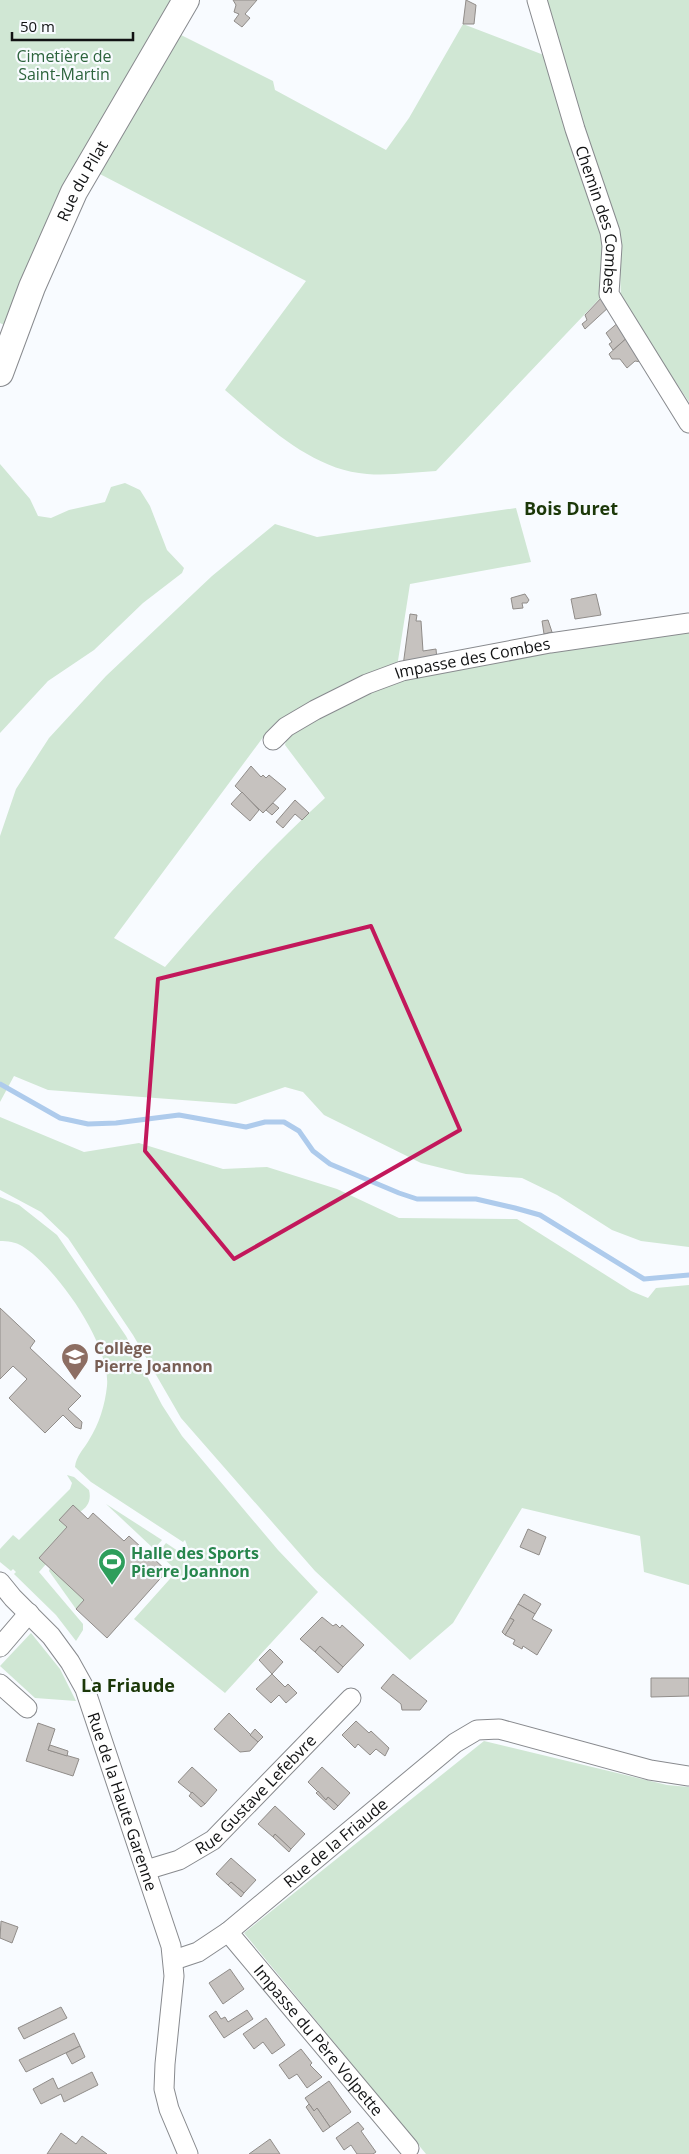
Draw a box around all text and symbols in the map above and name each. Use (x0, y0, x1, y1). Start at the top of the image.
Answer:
scale bar (12, 10, 134, 42)
text: 50 m (20, 16, 55, 36)
park label: Cimetière de Saint-Martin (16, 45, 112, 85)
street label: Rue du Pilat (51, 136, 113, 225)
street label: Chemin des Combes (570, 142, 623, 295)
district label: Bois Duret (524, 496, 618, 520)
street label: Impasse des Combes (391, 632, 552, 684)
place label: Collège Pierre Joannon (94, 1337, 213, 1377)
school or university icon: Collège Pierre Joannon (60, 1342, 90, 1381)
place label: Halle des Sports Pierre Joannon (131, 1542, 259, 1582)
sports icon: Halle des Sports Pierre Joannon (97, 1547, 127, 1586)
district label: La Friaude (81, 1673, 175, 1697)
street label: Rue de la Haute Garenne (83, 1709, 163, 1894)
street label: Rue Gustave Lefebvre (191, 1729, 321, 1859)
street label: Rue de la Friaude (279, 1793, 392, 1892)
street label: Impasse du Père Volpette (249, 1960, 388, 2120)

